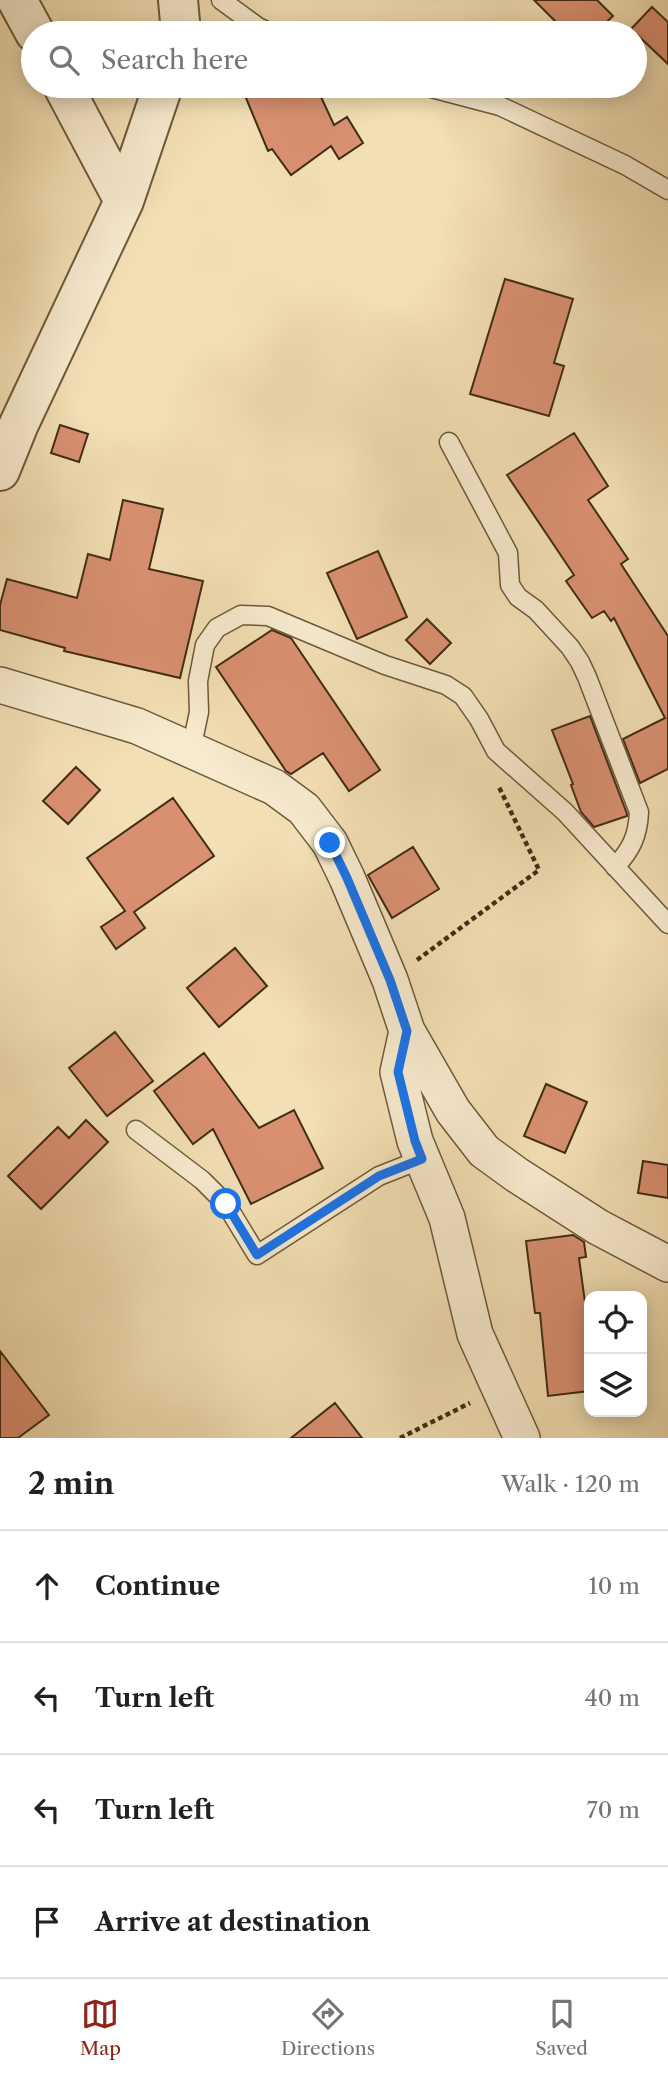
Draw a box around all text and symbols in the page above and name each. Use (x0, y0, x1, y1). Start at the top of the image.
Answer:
search box (21, 21, 647, 98)
icon: search (45, 41, 83, 79)
text: Search here (101, 44, 248, 76)
route end (314, 827, 345, 858)
route start (210, 1188, 241, 1219)
map controls (584, 1291, 647, 1417)
button: locate (584, 1291, 647, 1354)
button: layers (584, 1354, 647, 1417)
text: 2 min (28, 1465, 114, 1502)
text: Walk · 120 m (501, 1470, 640, 1498)
icon: ahead (28, 1567, 66, 1605)
text: Continue (95, 1570, 220, 1602)
text: 10 m (588, 1572, 640, 1600)
icon: left (28, 1679, 66, 1717)
text: Turn left (95, 1682, 214, 1714)
text: 40 m (585, 1684, 640, 1712)
icon: left (28, 1791, 66, 1829)
text: Turn left (95, 1794, 214, 1826)
text: 70 m (587, 1796, 640, 1824)
icon: arrive (28, 1903, 66, 1941)
text: Arrive at destination (95, 1906, 370, 1938)
tab: Map (80, 1995, 121, 2060)
tab: Directions (281, 1995, 375, 2060)
tab: Saved (535, 1995, 588, 2060)

